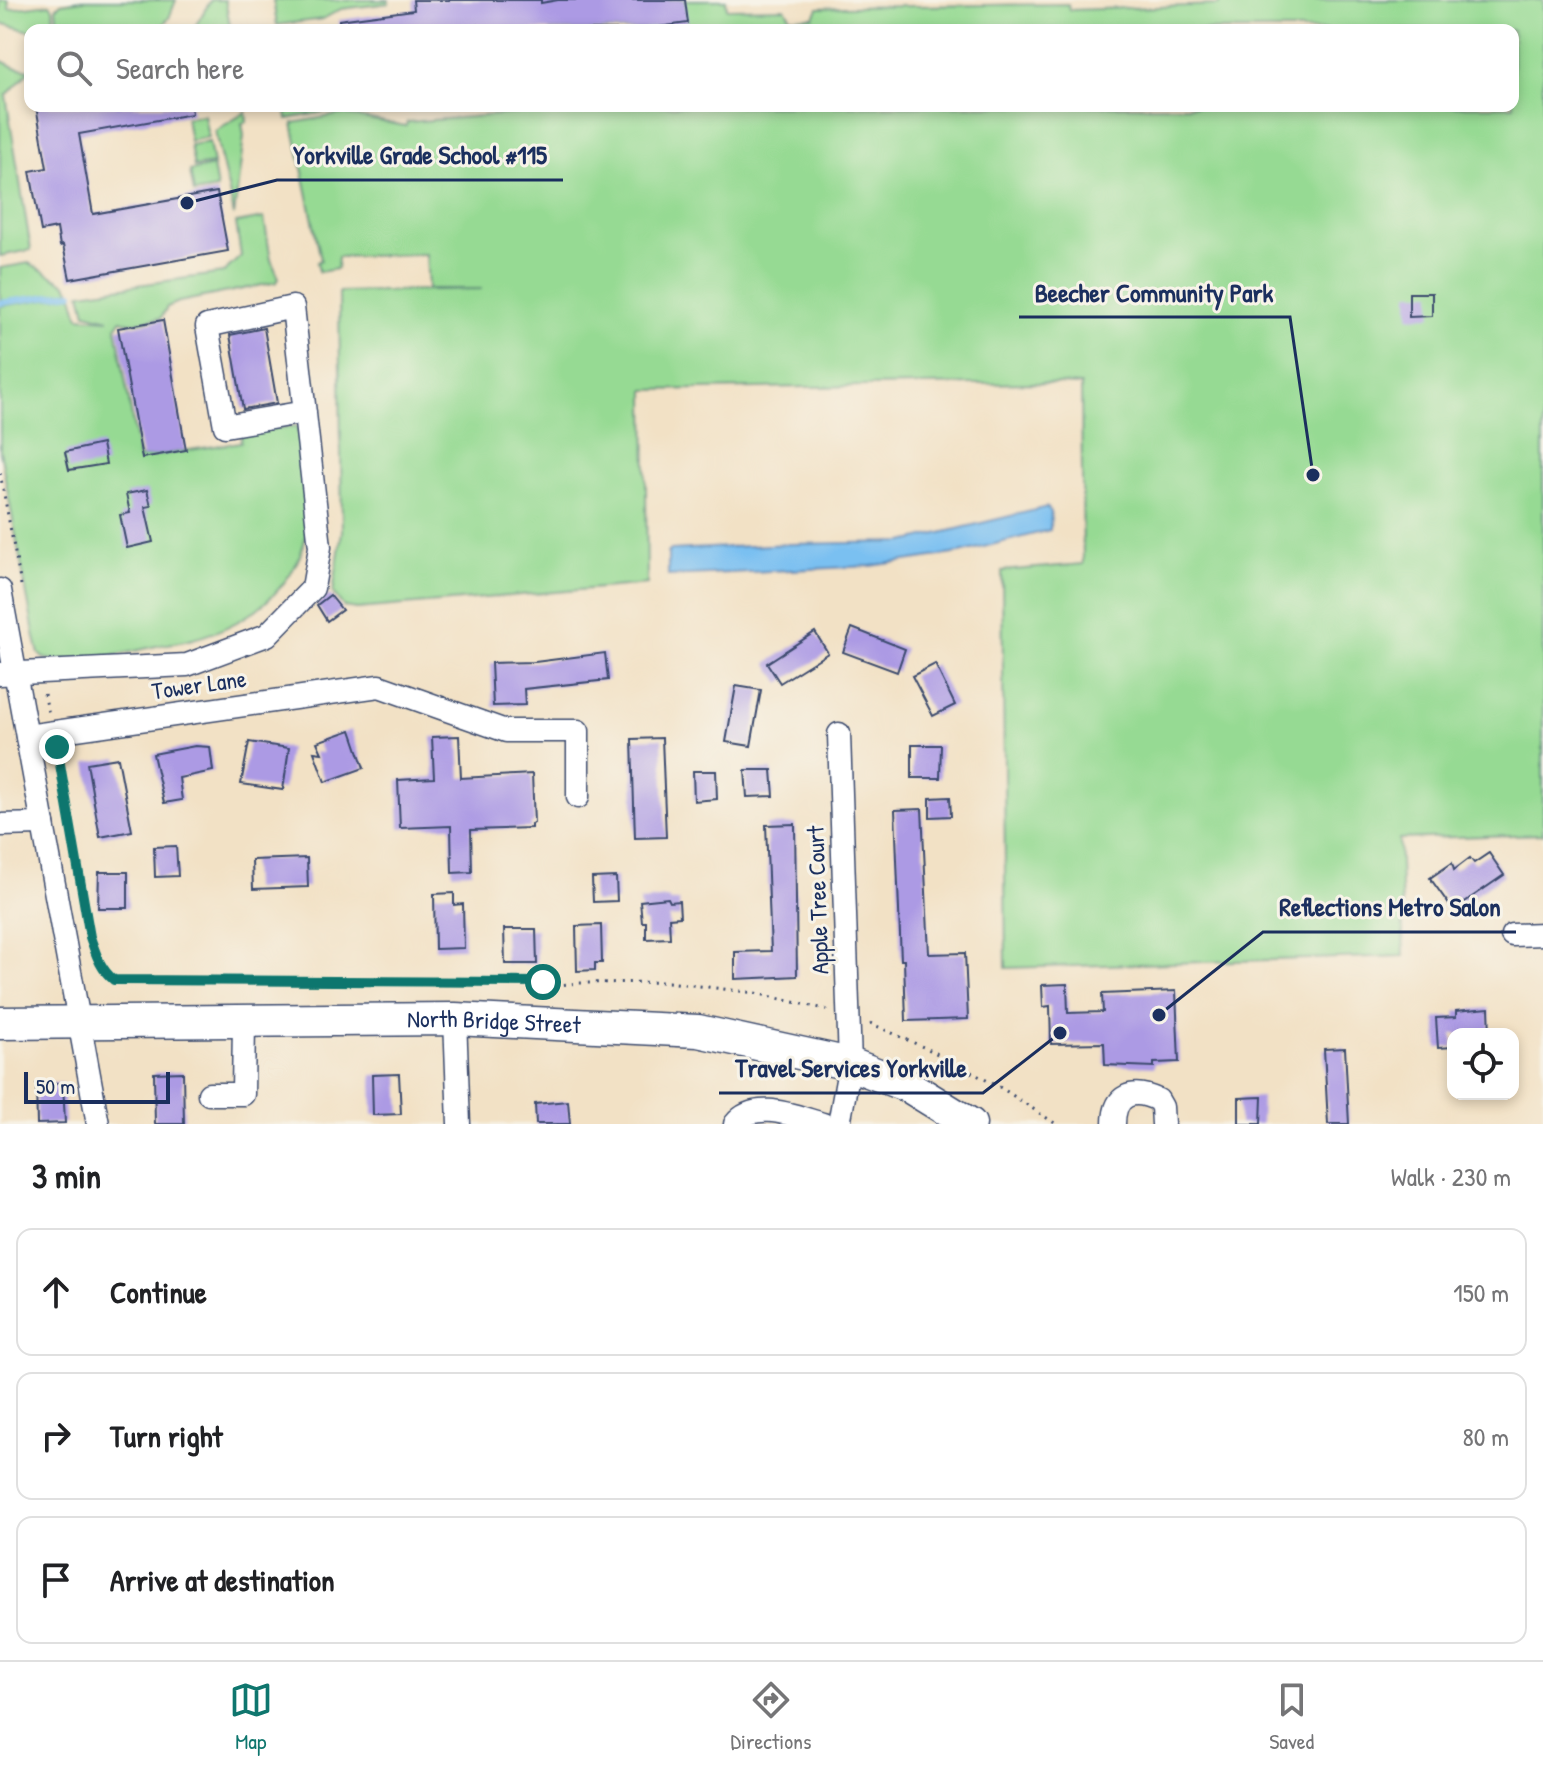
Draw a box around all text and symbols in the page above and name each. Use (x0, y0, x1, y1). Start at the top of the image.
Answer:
search box (24, 24, 1519, 112)
icon: search (52, 46, 96, 90)
text: Search here (116, 48, 244, 88)
callout: Yorkville Grade School #115 (277, 130, 563, 180)
text: Yorkville Grade School #115 (293, 137, 547, 172)
callout: Beecher Community Park (1019, 267, 1290, 317)
text: Beecher Community Park (1035, 275, 1274, 311)
street label: Tower Lane (150, 661, 249, 706)
route end (39, 729, 75, 765)
street label: Apple Tree Court (798, 824, 836, 975)
callout: Reflections Metro Salon (1263, 882, 1516, 932)
text: Reflections Metro Salon (1279, 889, 1501, 924)
route start (525, 964, 561, 1000)
street label: North Bridge Street (407, 1002, 582, 1040)
map controls (1447, 1028, 1519, 1100)
button: locate (1447, 1028, 1519, 1100)
callout: Travel Services Yorkville (719, 1043, 983, 1093)
text: Travel Services Yorkville (734, 1050, 967, 1085)
scale bar (24, 1068, 170, 1104)
text: 50 m (36, 1071, 75, 1101)
text: 3 min (32, 1153, 101, 1199)
text: Walk · 230 m (1391, 1159, 1511, 1194)
icon: ahead (34, 1270, 78, 1314)
text: Continue (110, 1272, 207, 1312)
text: 150 m (1453, 1275, 1509, 1310)
icon: right (34, 1414, 78, 1458)
text: Turn right (110, 1416, 223, 1456)
text: 80 m (1462, 1419, 1509, 1454)
icon: arrive (34, 1558, 78, 1602)
text: Arrive at destination (110, 1560, 335, 1600)
tab: Map (229, 1678, 273, 1756)
tab: Directions (731, 1678, 812, 1756)
tab: Saved (1269, 1678, 1314, 1756)

